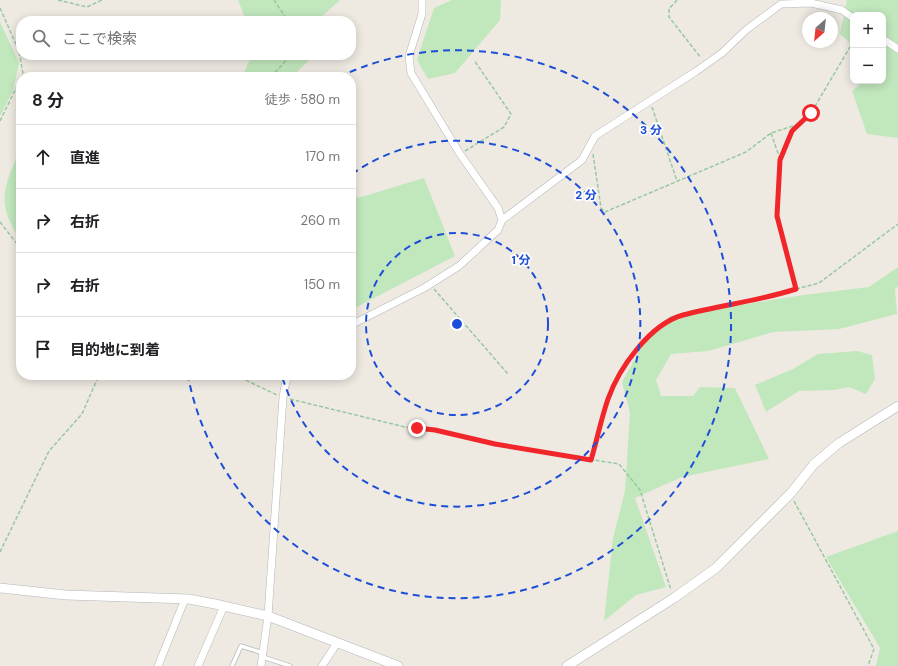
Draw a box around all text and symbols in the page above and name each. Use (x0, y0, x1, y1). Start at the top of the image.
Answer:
north arrow (802, 12, 838, 48)
map controls (850, 12, 886, 84)
button: + (850, 12, 886, 48)
search box (16, 16, 356, 60)
icon: search (30, 27, 52, 49)
text: ここで検索 (62, 29, 137, 49)
button: − (850, 48, 886, 84)
text: 8 分 (32, 89, 64, 111)
text: 徒歩 · 580 m (265, 91, 340, 108)
route start (802, 104, 820, 122)
text: 3 分 (640, 122, 662, 138)
icon: ahead (32, 146, 54, 168)
text: 直進 (70, 148, 100, 168)
text: 170 m (305, 148, 340, 165)
text: 2 分 (575, 187, 597, 203)
icon: right (32, 210, 54, 232)
text: 右折 (70, 212, 100, 232)
text: 260 m (300, 212, 340, 229)
text: 1 分 (511, 252, 531, 268)
icon: right (32, 274, 54, 296)
text: 右折 (70, 276, 100, 296)
text: 150 m (304, 276, 340, 293)
centre of rings (450, 317, 464, 331)
icon: arrive (32, 338, 54, 360)
text: 目的地に到着 (70, 340, 160, 360)
route end (408, 419, 426, 437)

